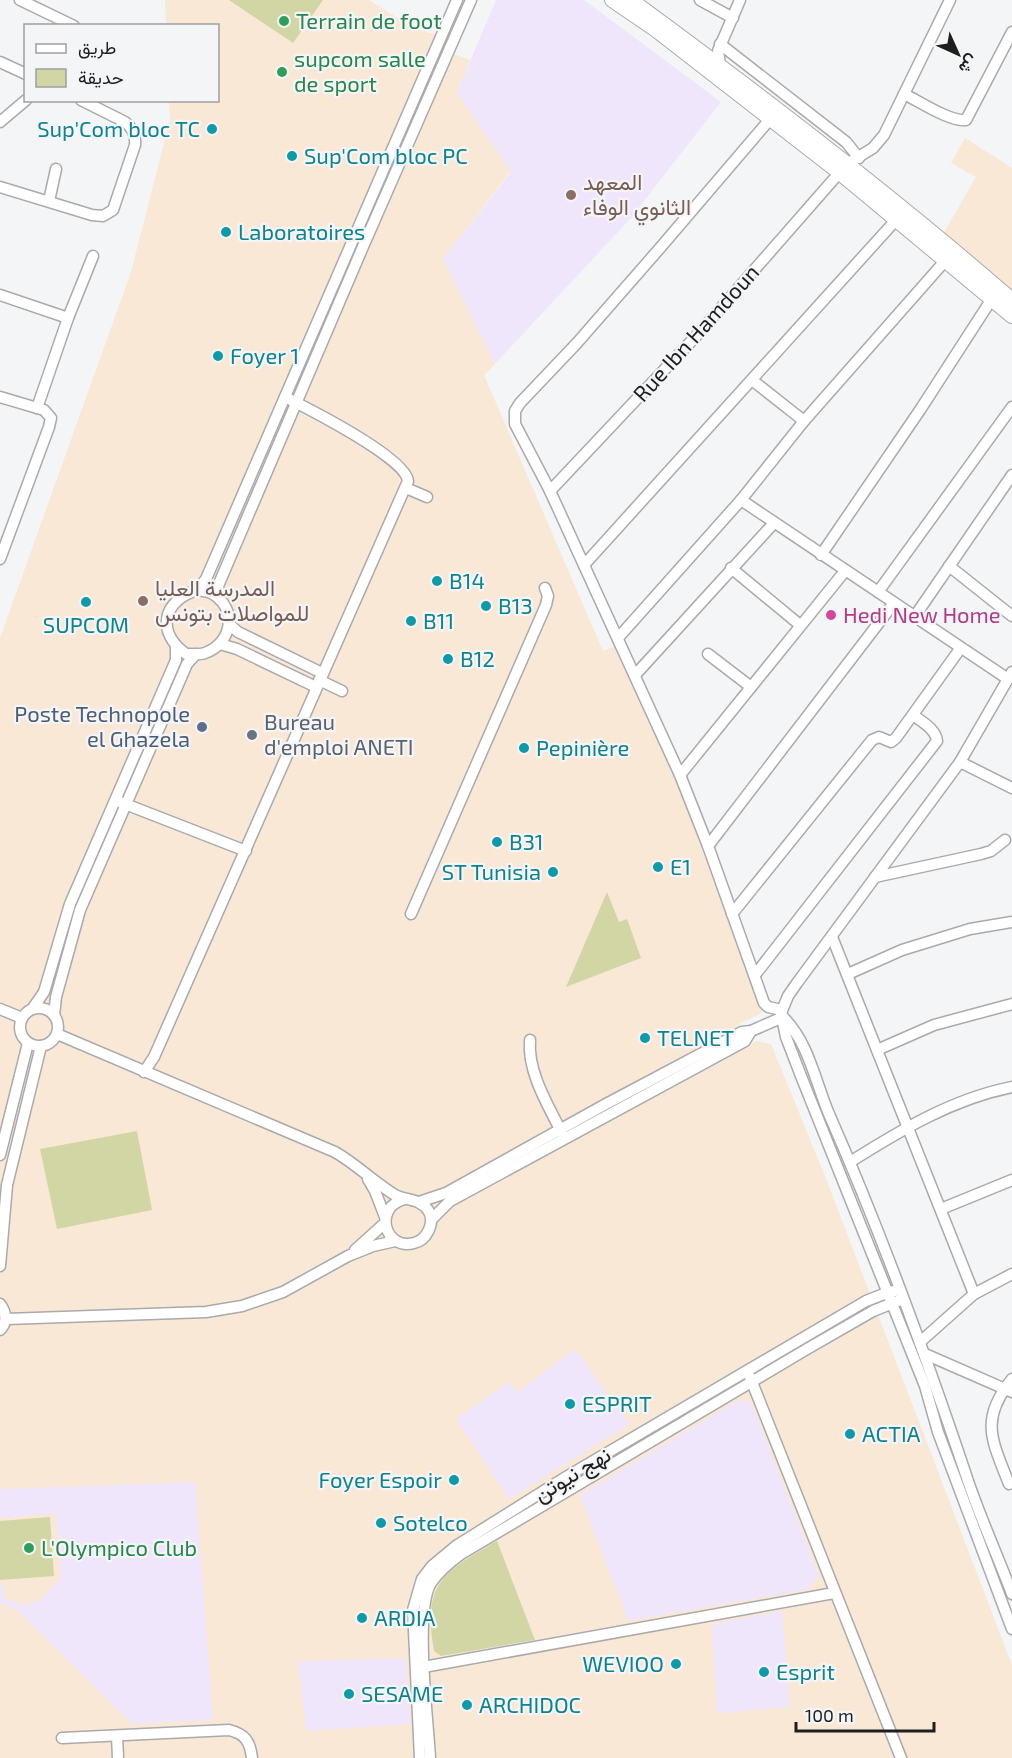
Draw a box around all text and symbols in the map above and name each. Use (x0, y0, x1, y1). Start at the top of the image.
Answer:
place label: Terrain de foot (296, 7, 442, 33)
marker: Terrain de foot (277, 14, 291, 28)
legend (24, 24, 219, 102)
north arrow (928, 24, 988, 84)
text: طريق (78, 36, 116, 59)
place label: supcom salle de sport (294, 45, 426, 96)
text: ش (955, 51, 982, 78)
marker: supcom salle de sport (275, 65, 289, 79)
text: حديقة (78, 66, 124, 88)
place label: Sup'Com bloc TC (37, 115, 200, 141)
marker: Sup'Com bloc TC (205, 122, 219, 136)
place label: Sup'Com bloc PC (304, 142, 468, 168)
marker: Sup'Com bloc PC (285, 149, 299, 163)
place label: المعهد الثانوي الوفاء (583, 168, 691, 226)
marker: المعهد الثانوي الوفاء (564, 188, 578, 202)
place label: Laboratoires (238, 218, 365, 244)
marker: Laboratoires (219, 225, 233, 239)
street label: Rue Ibn Hamdoun (627, 258, 764, 406)
place label: Foyer 1 (230, 342, 299, 368)
marker: Foyer 1 (211, 349, 225, 363)
place label: B14 (449, 567, 485, 593)
place label: المدرسة العليا للمواصلات بتونس (155, 574, 309, 627)
marker: B14 (430, 574, 444, 588)
place label: B13 (498, 592, 533, 618)
marker: المدرسة العليا للمواصلات بتونس (136, 594, 150, 608)
marker: SUPCOM (79, 595, 93, 609)
marker: B13 (479, 599, 493, 613)
place label: Hedi New Home (843, 601, 1001, 627)
place label: B11 (423, 607, 454, 633)
marker: Hedi New Home (824, 608, 838, 622)
place label: SUPCOM (43, 611, 129, 637)
marker: B11 (404, 614, 418, 628)
place label: B12 (460, 645, 495, 671)
marker: B12 (441, 652, 455, 666)
place label: Poste Technopole el Ghazela (14, 700, 190, 751)
place label: Bureau d'emploi ANETI (264, 708, 414, 759)
marker: Poste Technopole el Ghazela (195, 720, 209, 734)
marker: Bureau d'emploi ANETI (245, 728, 259, 742)
place label: Pepinière (536, 734, 629, 760)
marker: Pepinière (517, 741, 531, 755)
place label: B31 (509, 828, 544, 854)
marker: B31 (490, 835, 504, 849)
place label: E1 (670, 853, 691, 879)
place label: ST Tunisia (442, 858, 541, 884)
marker: E1 (651, 860, 665, 874)
marker: ST Tunisia (546, 865, 560, 879)
place label: TELNET (657, 1024, 734, 1050)
marker: TELNET (638, 1031, 652, 1045)
place label: ESPRIT (582, 1390, 652, 1416)
marker: ESPRIT (563, 1397, 577, 1411)
place label: ACTIA (862, 1420, 921, 1446)
marker: ACTIA (843, 1427, 857, 1441)
street label: نهج نيوتن (528, 1440, 616, 1509)
place label: Foyer Espoir (319, 1466, 442, 1492)
marker: Foyer Espoir (447, 1473, 461, 1487)
place label: Sotelco (393, 1509, 468, 1535)
marker: Sotelco (374, 1516, 388, 1530)
place label: L'Olympico Club (41, 1534, 197, 1560)
marker: L'Olympico Club (22, 1541, 36, 1555)
place label: ARDIA (374, 1604, 436, 1630)
marker: ARDIA (355, 1611, 369, 1625)
place label: WEVIOO (582, 1650, 664, 1676)
marker: WEVIOO (669, 1657, 683, 1671)
place label: Esprit (776, 1658, 835, 1684)
marker: Esprit (757, 1665, 771, 1679)
place label: SESAME (361, 1680, 443, 1706)
marker: SESAME (342, 1687, 356, 1701)
place label: ARCHIDOC (479, 1691, 581, 1717)
scale bar (796, 1695, 934, 1733)
marker: ARCHIDOC (460, 1698, 474, 1712)
text: 100 m (805, 1704, 854, 1726)

